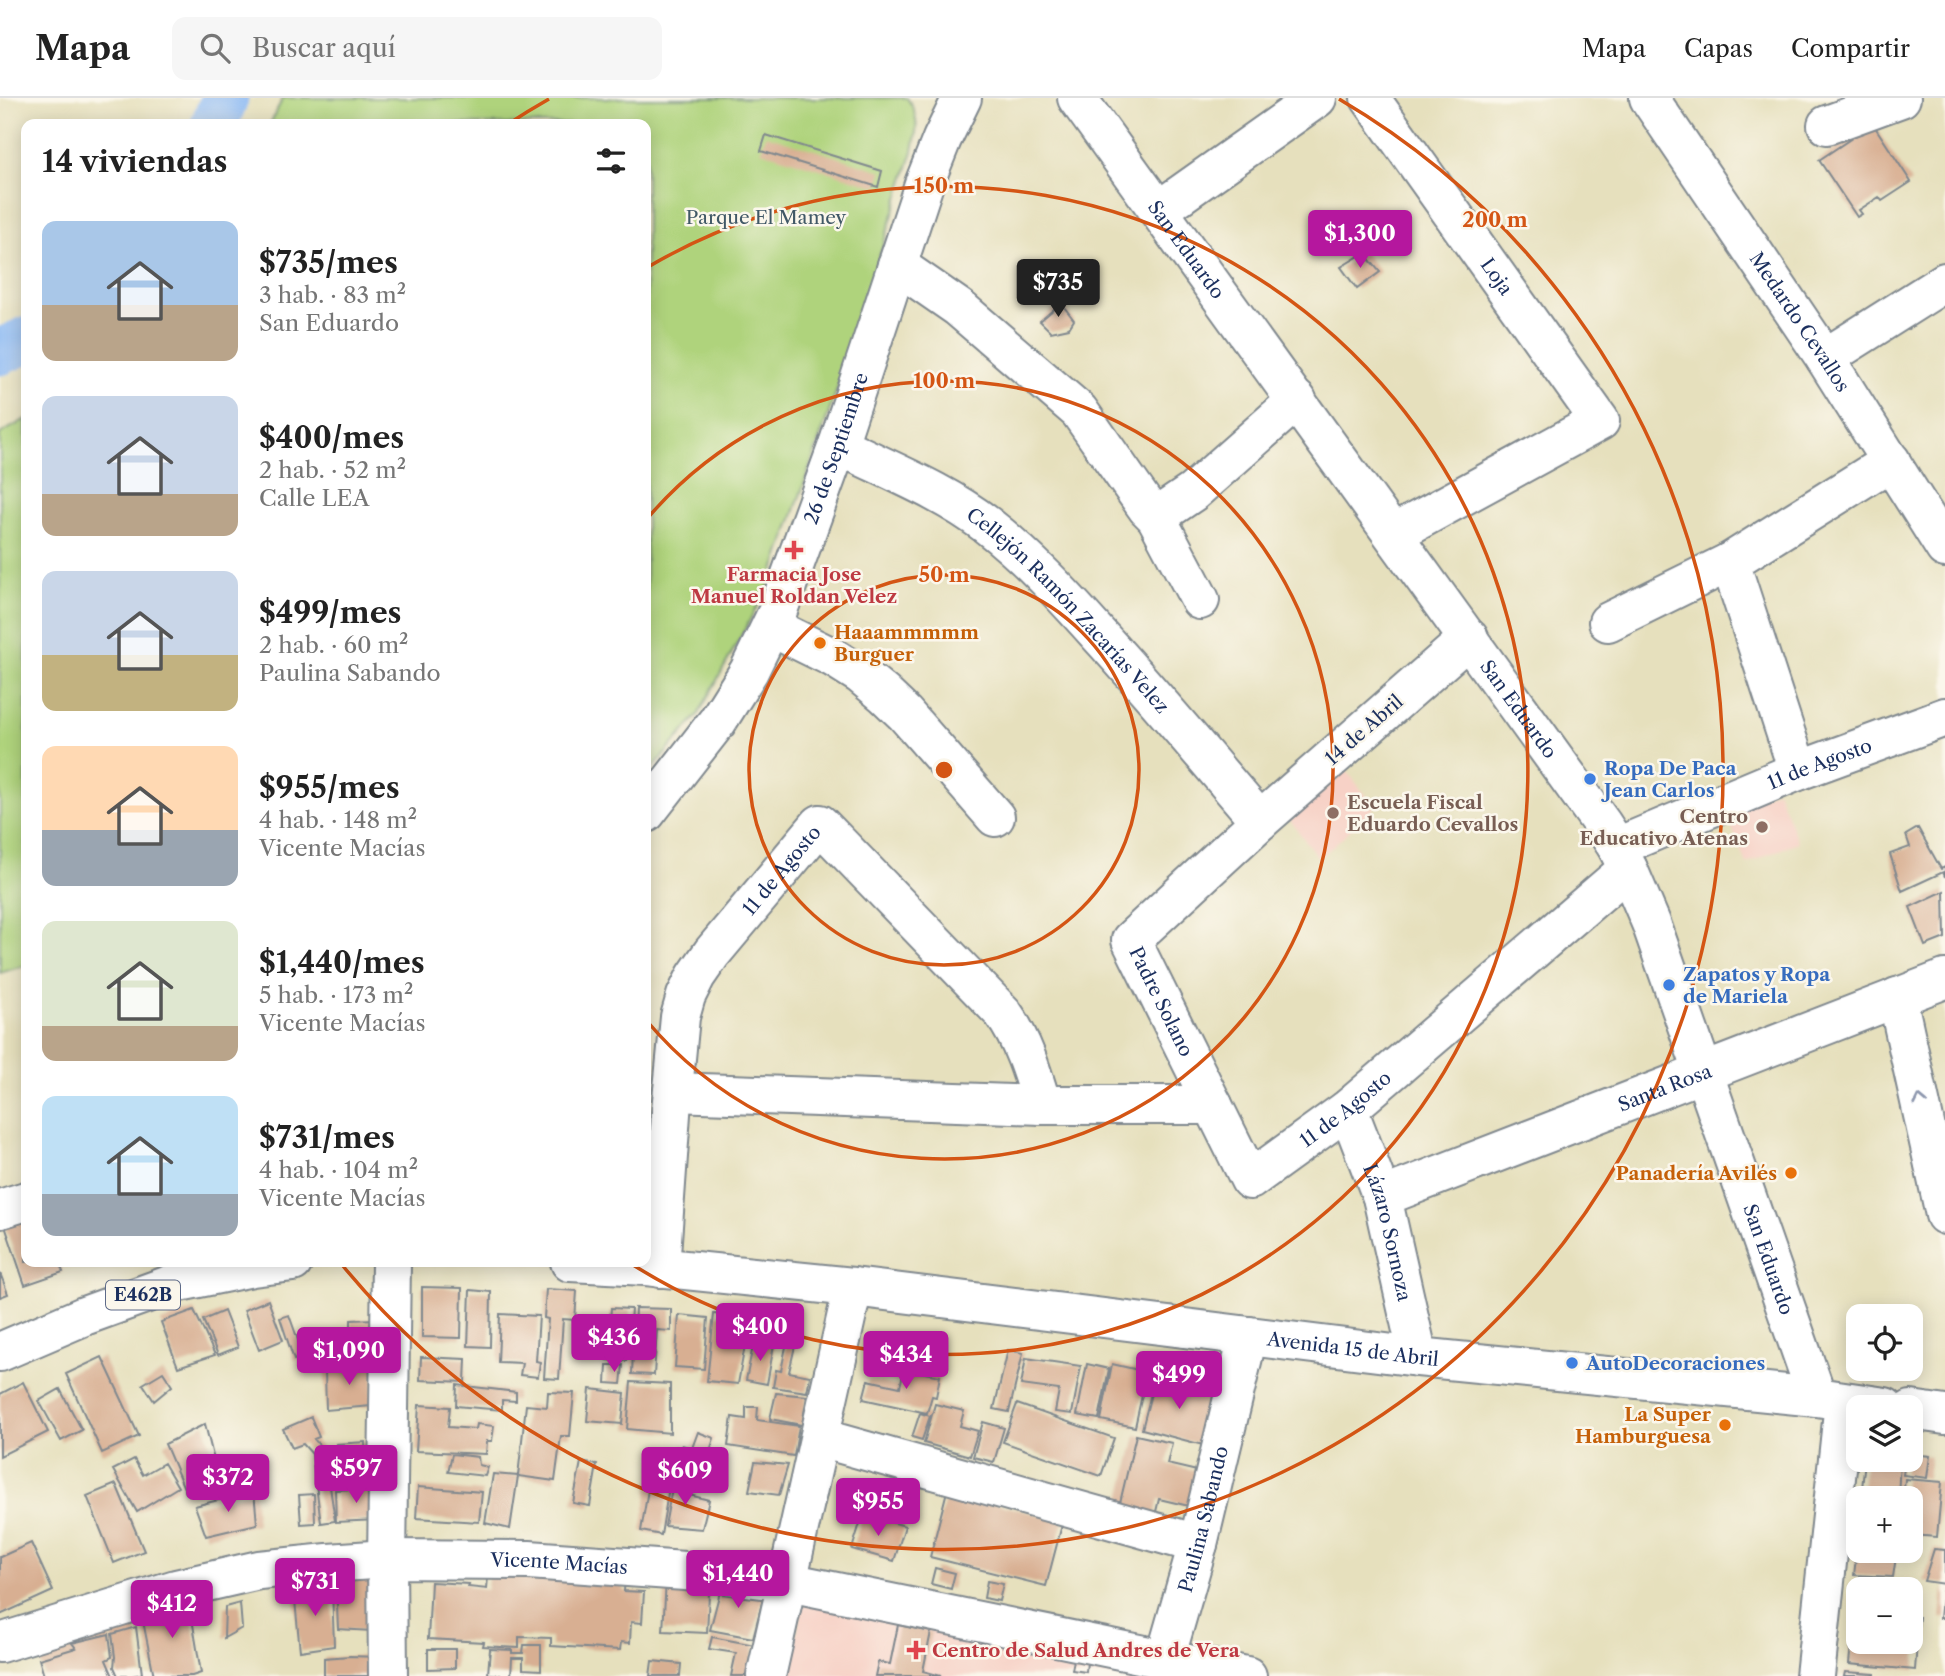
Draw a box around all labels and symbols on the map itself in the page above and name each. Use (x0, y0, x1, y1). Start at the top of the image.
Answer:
text: 150 m (914, 173, 974, 198)
street label: San Eduardo (1143, 196, 1230, 303)
park label: Parque El Mamey (686, 206, 847, 229)
text: 200 m (1462, 207, 1528, 232)
pin: $1,300 (1303, 211, 1417, 270)
street label: Medardo Cevallos (1745, 248, 1855, 396)
street label: Loja (1476, 254, 1518, 299)
pin: $735 (1017, 260, 1099, 319)
text: 100 m (913, 368, 975, 393)
street label: 26 de Septiembre (799, 370, 873, 527)
street label: Cellejón Ramón Zacarías Velez (962, 503, 1174, 718)
marker: Farmacia Jose Manuel Roldan Velez (784, 540, 804, 560)
text: 50 m (918, 562, 970, 587)
place label: Farmacia Jose Manuel Roldan Velez (691, 563, 897, 608)
place label: Haaammmmm Burguer (834, 621, 979, 666)
marker: Haaammmmm Burguer (812, 635, 828, 651)
street label: San Eduardo (1476, 655, 1562, 763)
street label: 14 de Abril (1320, 690, 1408, 770)
street label: 11 de Agosto (1764, 733, 1875, 794)
place label: Ropa De Paca Jean Carlos (1601, 757, 1738, 802)
centre of rings (932, 758, 956, 782)
marker: Ropa De Paca Jean Carlos (1582, 771, 1598, 787)
place label: Escuela Fiscal Eduardo Cevallos (1347, 791, 1519, 836)
marker: Escuela Fiscal Eduardo Cevallos (1325, 805, 1341, 821)
place label: Centro Educativo Atenas (1580, 805, 1748, 850)
marker: Centro Educativo Atenas (1754, 819, 1770, 835)
street label: 11 de Agosto (737, 821, 825, 920)
street label: Padre Solano (1125, 943, 1198, 1060)
place label: Zapatos y Ropa de Mariela (1683, 963, 1831, 1008)
marker: Zapatos y Ropa de Mariela (1661, 977, 1677, 993)
street label: Santa Rosa (1614, 1059, 1715, 1116)
street label: 11 de Agosto (1295, 1066, 1395, 1152)
one-way arrow (1913, 1094, 1928, 1106)
street label: Lázaro Sornoza (1359, 1160, 1417, 1303)
place label: Panadería Avilés (1616, 1162, 1777, 1185)
marker: Panadería Avilés (1783, 1165, 1799, 1181)
street label: San Eduardo (1739, 1201, 1799, 1318)
road number: E462B (106, 1280, 180, 1310)
pin: $400 (719, 1304, 801, 1363)
pin: $436 (573, 1314, 655, 1374)
street label: Avenida 15 de Abril (1265, 1327, 1440, 1371)
pin: $1,090 (292, 1328, 406, 1387)
pin: $434 (865, 1332, 947, 1391)
pin: $499 (1138, 1352, 1220, 1411)
place label: AutoDecoraciones (1585, 1352, 1765, 1375)
marker: AutoDecoraciones (1564, 1355, 1580, 1371)
place label: La Super Hamburguesa (1575, 1403, 1712, 1448)
marker: La Super Hamburguesa (1717, 1417, 1733, 1433)
street label: Paulina Sabando (1173, 1444, 1233, 1595)
pin: $597 (315, 1446, 397, 1505)
pin: $609 (644, 1448, 726, 1507)
pin: $372 (187, 1454, 269, 1514)
pin: $955 (837, 1478, 919, 1538)
street label: Vicente Macías (489, 1548, 629, 1578)
pin: $1,440 (681, 1550, 795, 1610)
pin: $731 (274, 1558, 356, 1618)
pin: $412 (131, 1580, 213, 1640)
place label: Centro de Salud Andres de Vera (932, 1639, 1241, 1662)
marker: Centro de Salud Andres de Vera (906, 1640, 926, 1660)

